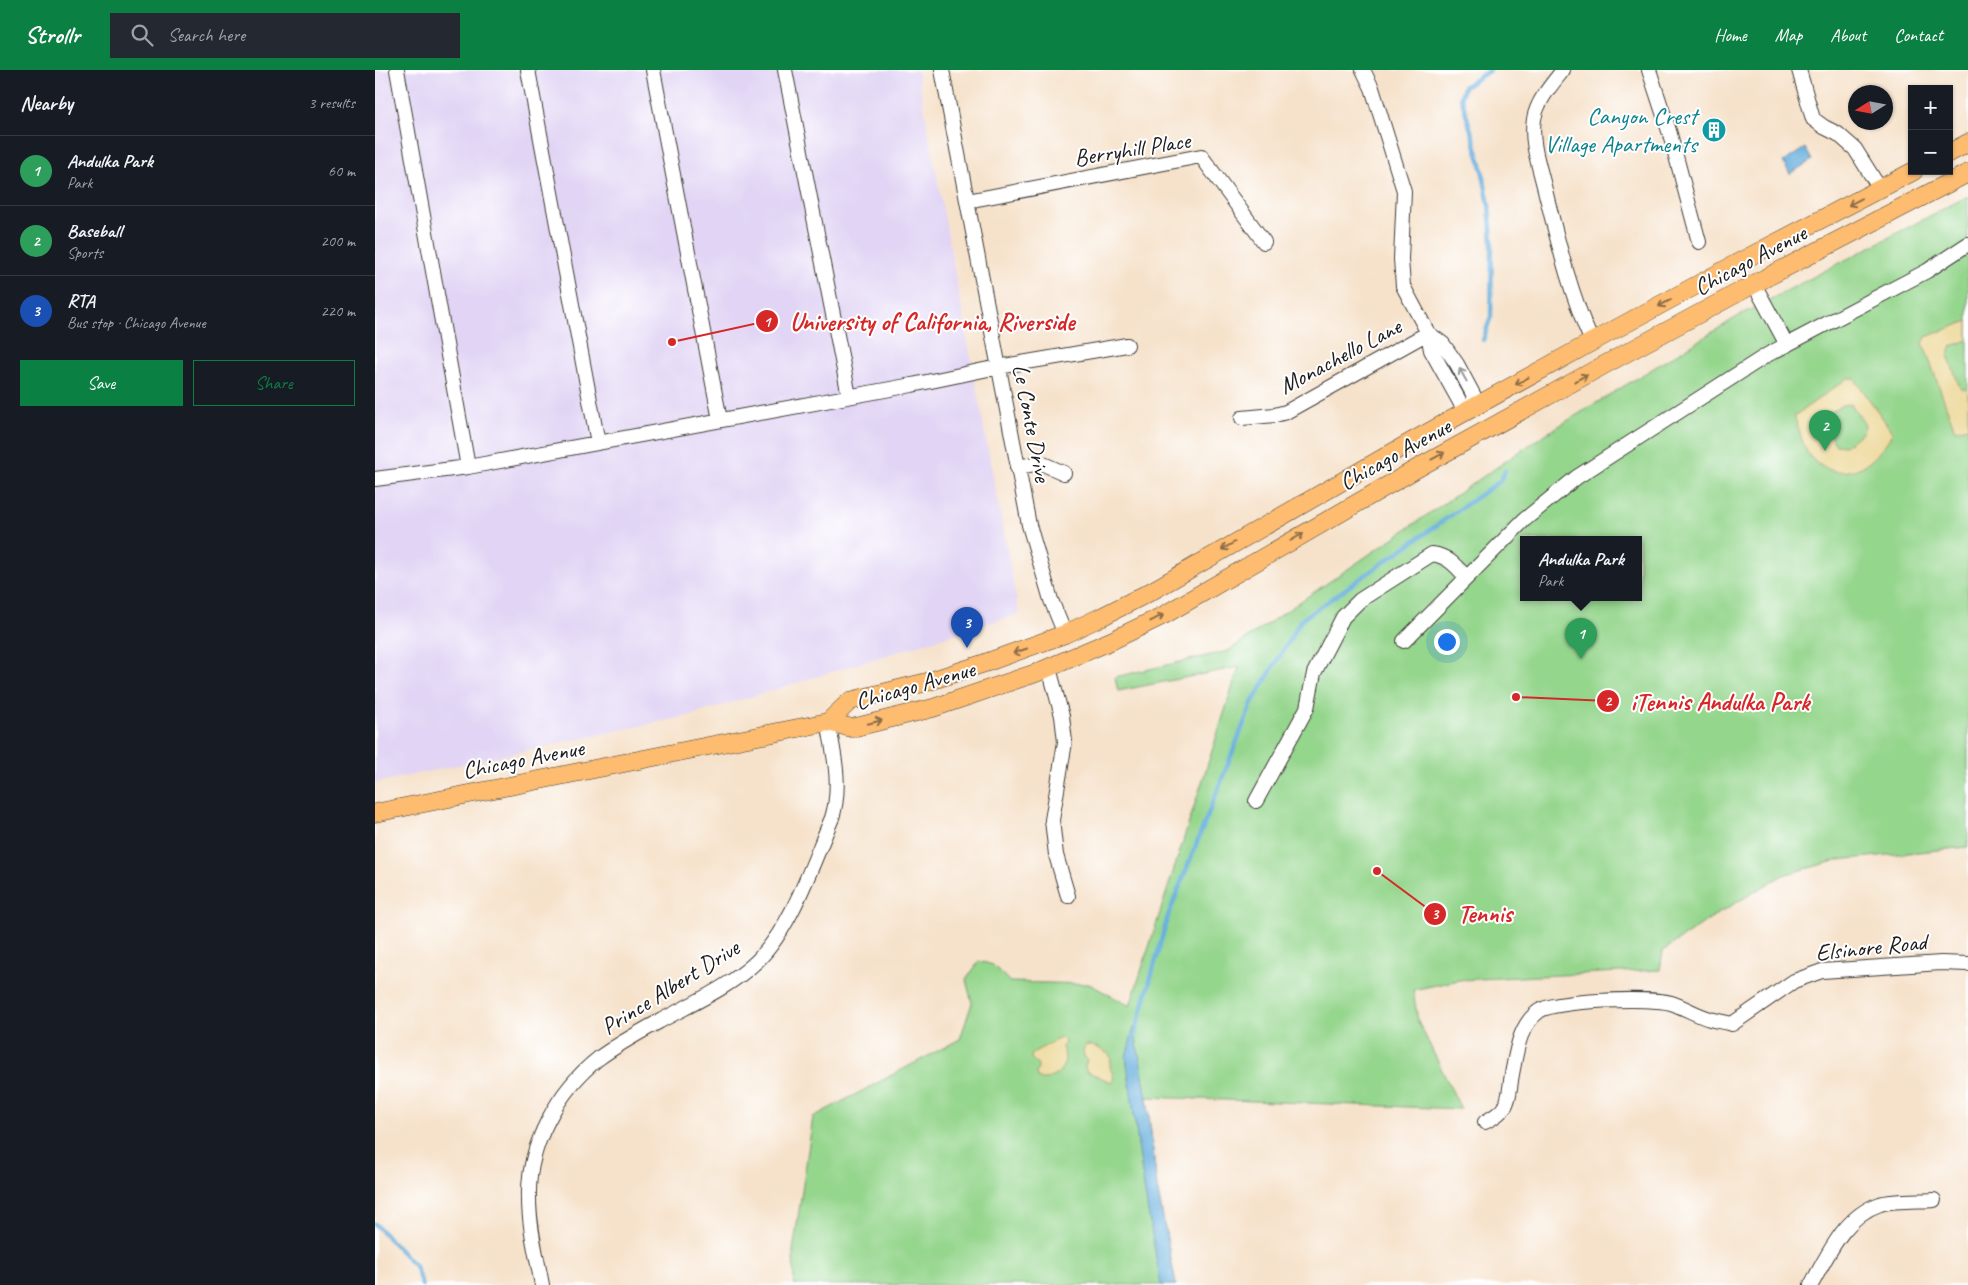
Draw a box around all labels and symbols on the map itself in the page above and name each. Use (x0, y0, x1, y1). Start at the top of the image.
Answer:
north arrow (1848, 85, 1893, 130)
place label: Canyon Crest Village Apartments (1545, 101, 1700, 159)
building icon: Canyon Crest Village Apartments (1701, 117, 1727, 143)
street label: Berryhill Place (1072, 125, 1194, 173)
one-way arrow (1848, 198, 1863, 207)
street label: Chicago Avenue (1689, 217, 1813, 302)
one-way arrow (1658, 298, 1673, 308)
callout: University of California, Riverside (754, 301, 1084, 341)
text: University of California, Riverside (790, 306, 1077, 338)
street label: Monachello Lane (1274, 310, 1408, 401)
text: 1 (764, 313, 773, 332)
street label: Le Conte Drive (1006, 362, 1059, 487)
one-way arrow (1457, 368, 1467, 383)
one-way arrow (1573, 373, 1588, 383)
one-way arrow (1516, 376, 1530, 386)
street label: Chicago Avenue (1334, 410, 1458, 497)
pin: 2 (1809, 410, 1841, 451)
one-way arrow (1431, 451, 1445, 461)
one-way arrow (1290, 531, 1304, 541)
one-way arrow (1221, 541, 1236, 551)
pin: 3 (951, 607, 983, 648)
one-way arrow (1149, 613, 1164, 623)
pin: 1 (1565, 618, 1597, 659)
your location (1434, 629, 1460, 655)
one-way arrow (1012, 647, 1028, 656)
street label: Chicago Avenue (852, 653, 980, 716)
callout: iTennis Andulka Park (1596, 681, 1820, 721)
text: iTennis Andulka Park (1631, 686, 1812, 718)
text: 2 (1605, 692, 1613, 711)
one-way arrow (866, 717, 882, 726)
street label: Chicago Avenue (460, 732, 588, 785)
callout: Tennis (1423, 894, 1522, 934)
text: Tennis (1458, 898, 1514, 930)
text: 3 (1432, 905, 1440, 924)
street label: Elsinore Road (1814, 926, 1931, 968)
street label: Prince Albert Drive (595, 931, 746, 1041)

